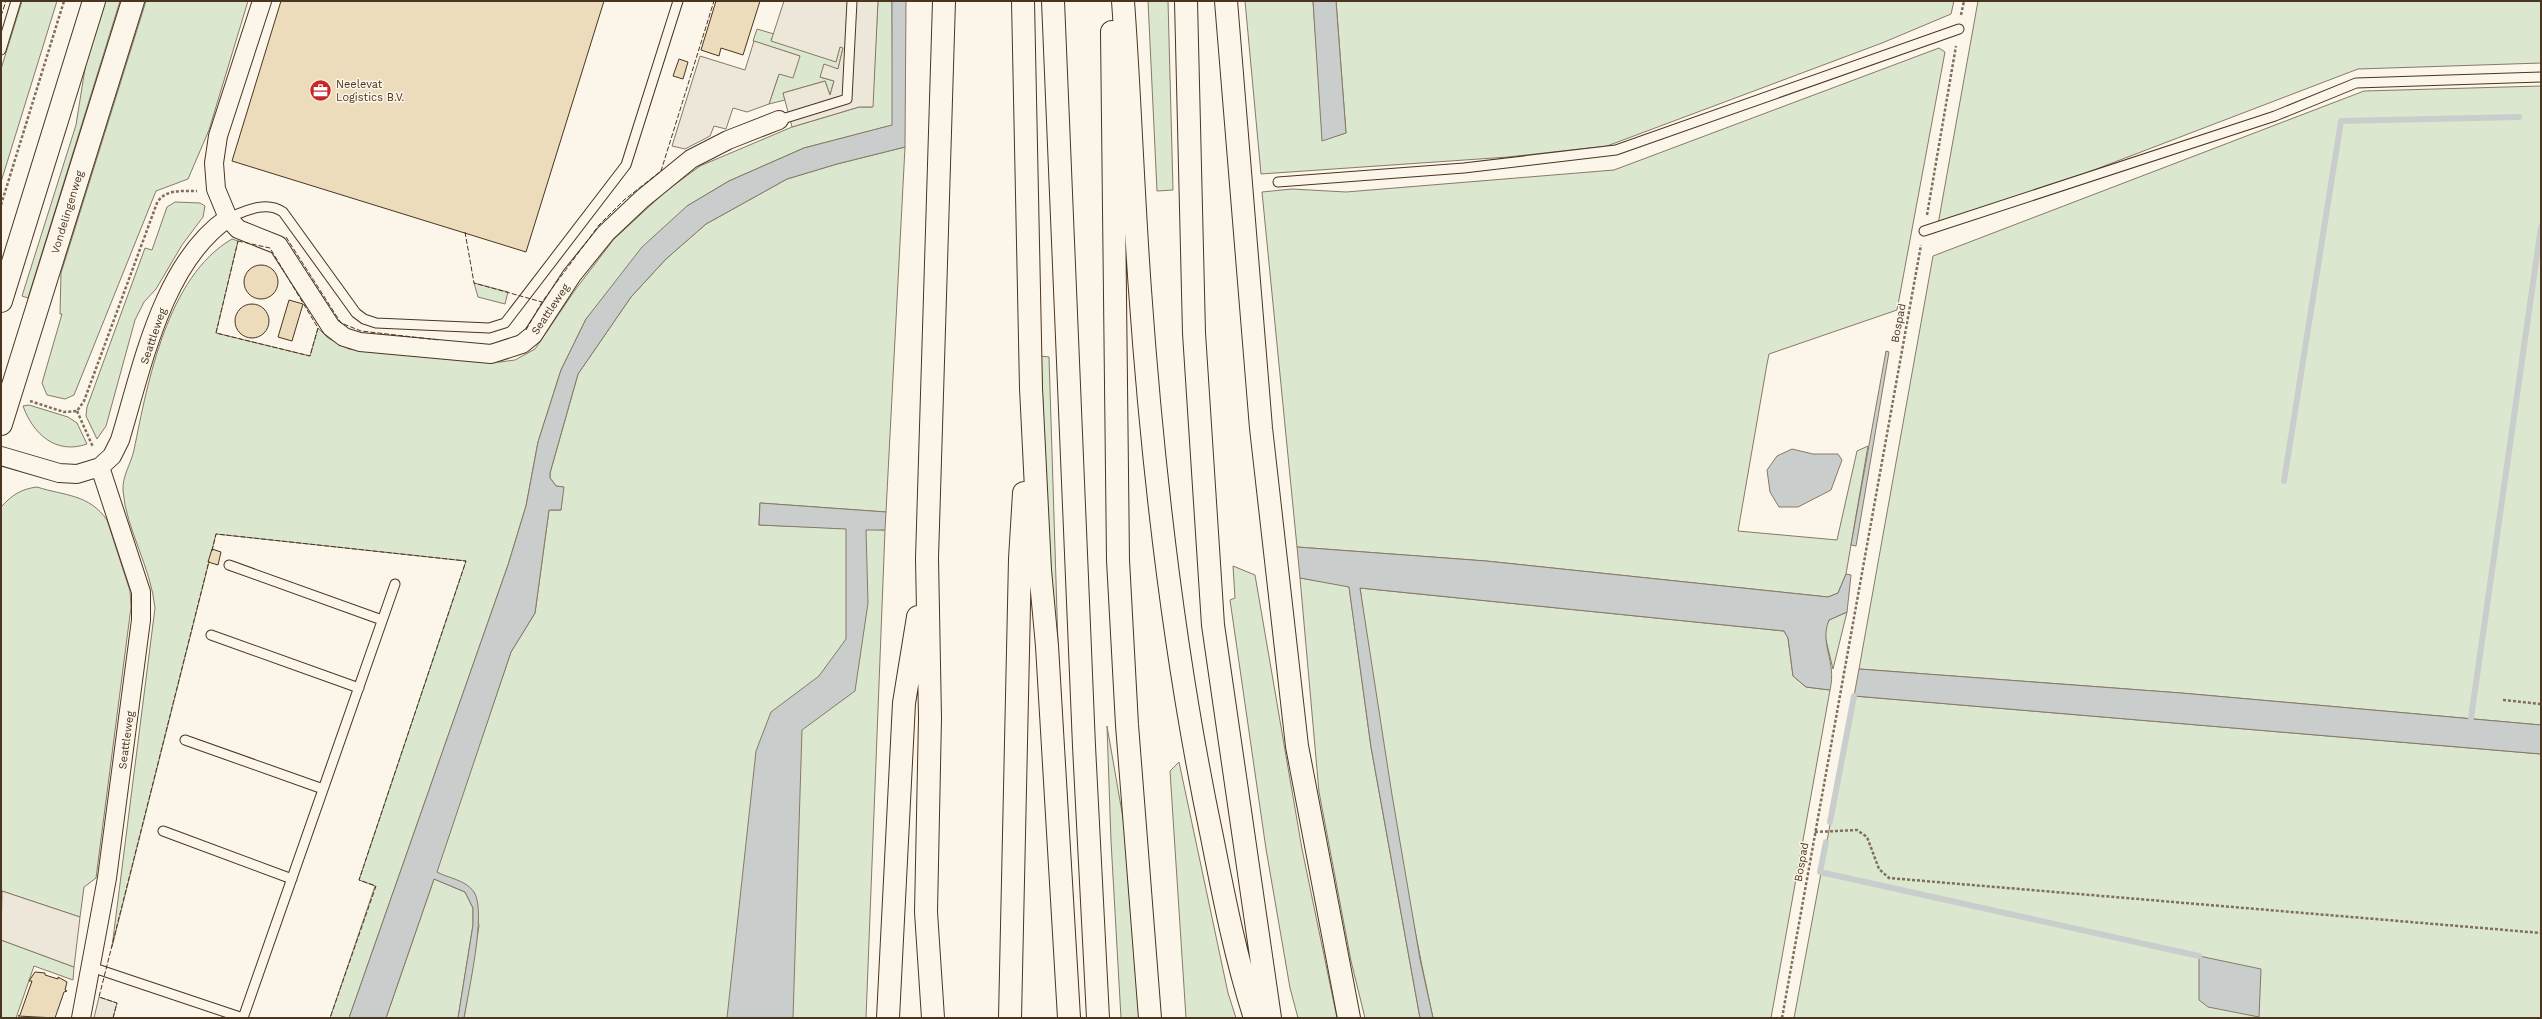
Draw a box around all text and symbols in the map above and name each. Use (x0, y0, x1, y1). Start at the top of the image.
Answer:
office icon: Neelevat Logistics B.V. (307, 77, 333, 103)
place label: Neelevat Logistics B.V. (336, 78, 404, 104)
street label: Vondelingenweg (49, 169, 86, 255)
street label: Seattleweg (529, 281, 572, 337)
street label: Bospad (1888, 302, 1909, 344)
street label: Seattleweg (138, 306, 169, 366)
street label: Seattleweg (116, 710, 137, 770)
street label: Bospad (1792, 841, 1811, 883)

